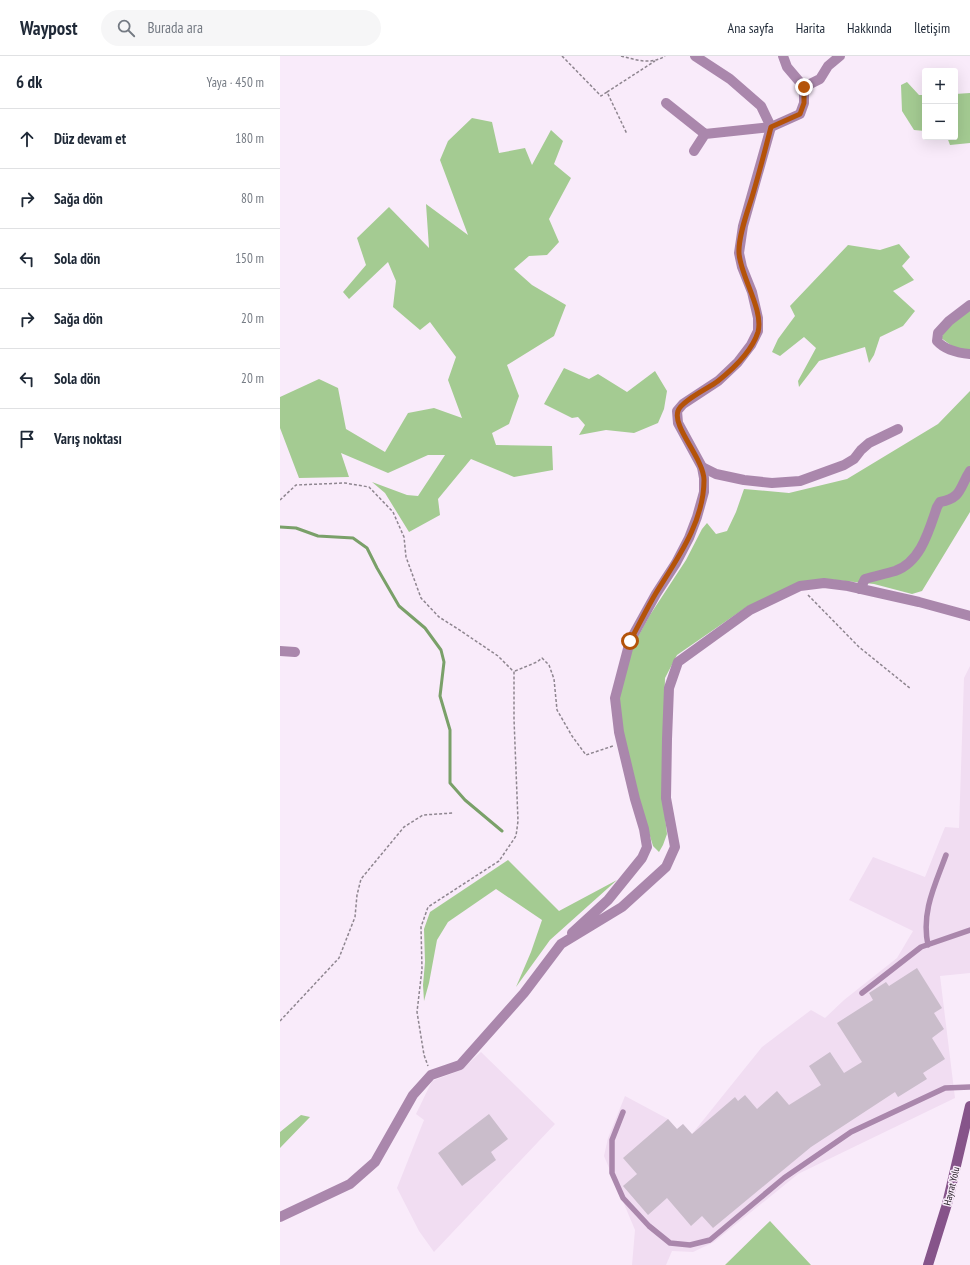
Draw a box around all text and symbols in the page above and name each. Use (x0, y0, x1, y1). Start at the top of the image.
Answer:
search box (101, 10, 381, 46)
text: Waypost (20, 16, 77, 40)
icon: search (115, 17, 137, 39)
text: Burada ara (147, 18, 203, 37)
text: Ana sayfa (728, 19, 774, 37)
text: Harita (796, 19, 825, 37)
text: Hakkında (847, 19, 892, 37)
text: İletişim (914, 19, 950, 37)
map controls (922, 68, 958, 140)
button: + (922, 68, 958, 104)
text: 6 dk (16, 71, 42, 93)
text: Yaya · 450 m (207, 74, 264, 91)
route end (795, 78, 813, 96)
button: − (922, 104, 958, 140)
icon: ahead (16, 128, 38, 150)
text: Düz devam et (54, 129, 126, 148)
text: 180 m (235, 130, 264, 147)
icon: right (16, 188, 38, 210)
text: Sağa dön (54, 189, 103, 208)
text: 80 m (241, 190, 264, 207)
icon: left (16, 248, 38, 270)
text: Sola dön (54, 249, 100, 268)
text: 150 m (235, 250, 264, 267)
icon: right (16, 308, 38, 330)
text: Sağa dön (54, 309, 103, 328)
text: 20 m (241, 310, 264, 327)
icon: left (16, 368, 38, 390)
text: Sola dön (54, 369, 100, 388)
text: 20 m (241, 370, 264, 387)
icon: arrive (16, 428, 38, 450)
text: Varış noktası (54, 429, 122, 448)
route start (621, 632, 639, 650)
street label: Hayrat Yolu (940, 1165, 963, 1207)

